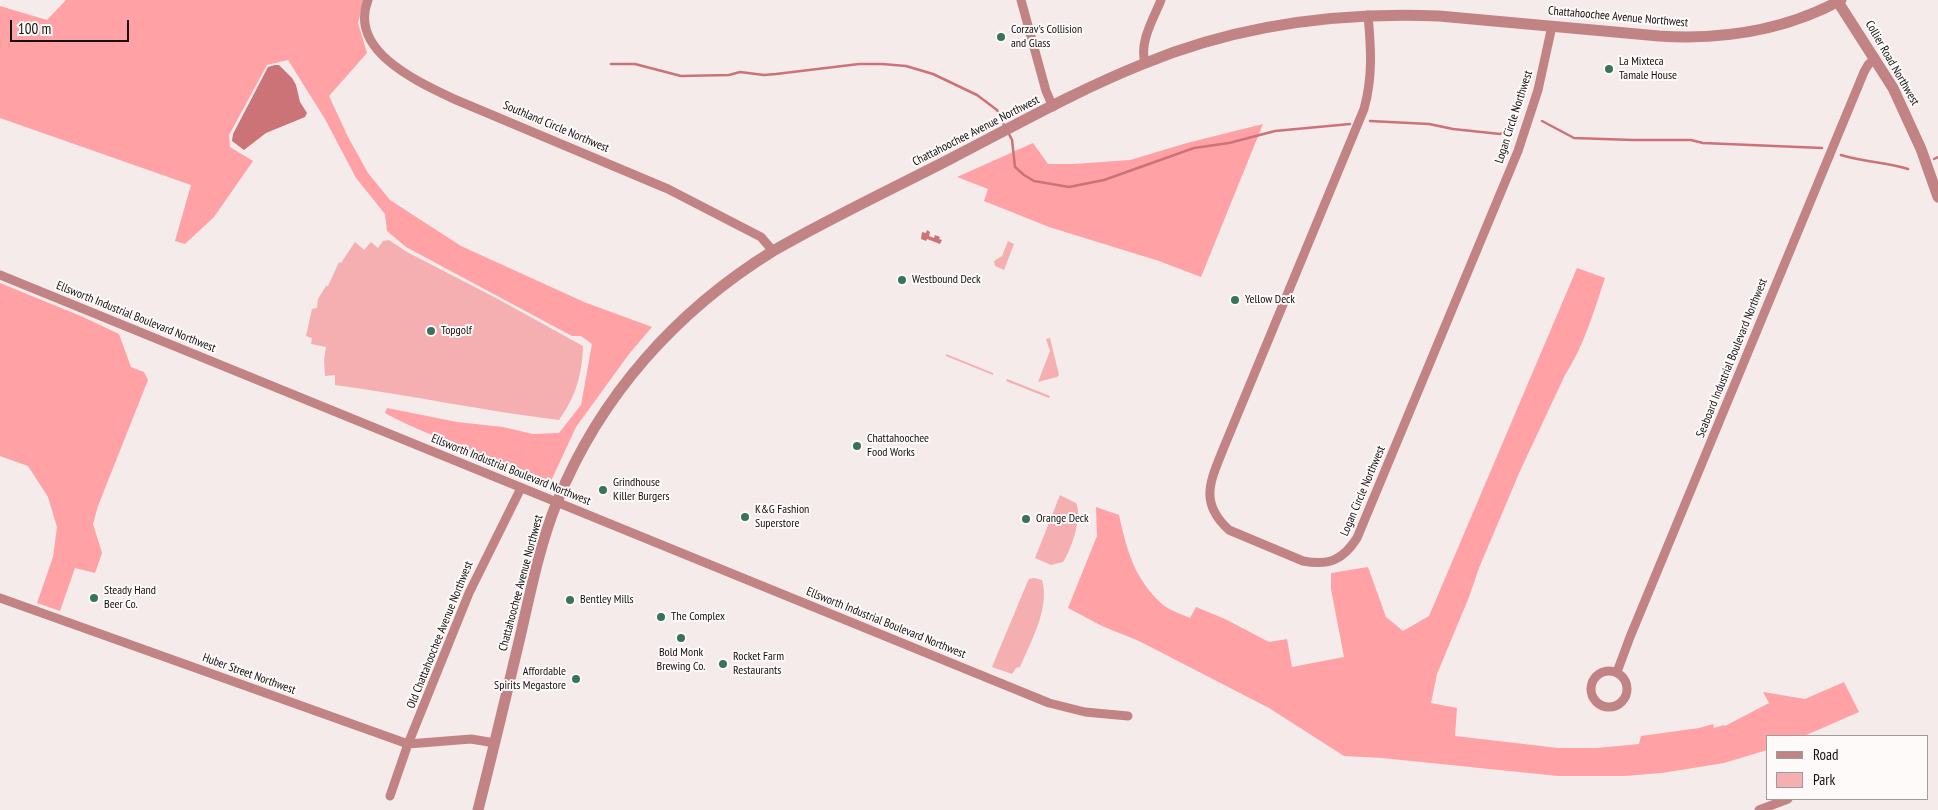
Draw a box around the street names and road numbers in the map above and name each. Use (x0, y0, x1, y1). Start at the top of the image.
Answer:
street label: Chattahoochee Avenue Northwest (1547, 4, 1689, 30)
street label: Collier Road Northwest (1862, 18, 1922, 108)
street label: Logan Circle Northwest (1492, 69, 1536, 165)
street label: Chattahoochee Avenue Northwest (910, 93, 1042, 169)
street label: Southland Circle Northwest (501, 98, 611, 156)
street label: Seaboard Industrial Boulevard Northwest (1693, 276, 1771, 440)
street label: Ellsworth Industrial Boulevard Northwest (54, 278, 218, 356)
street label: Ellsworth Industrial Boulevard Northwest (429, 431, 593, 509)
street label: Logan Circle Northwest (1338, 444, 1388, 538)
street label: Chattahoochee Avenue Northwest (496, 513, 546, 653)
street label: Old Chattahoochee Avenue Northwest (404, 559, 476, 711)
street label: Ellsworth Industrial Boulevard Northwest (804, 584, 968, 662)
street label: Huber Street Northwest (200, 650, 298, 698)

